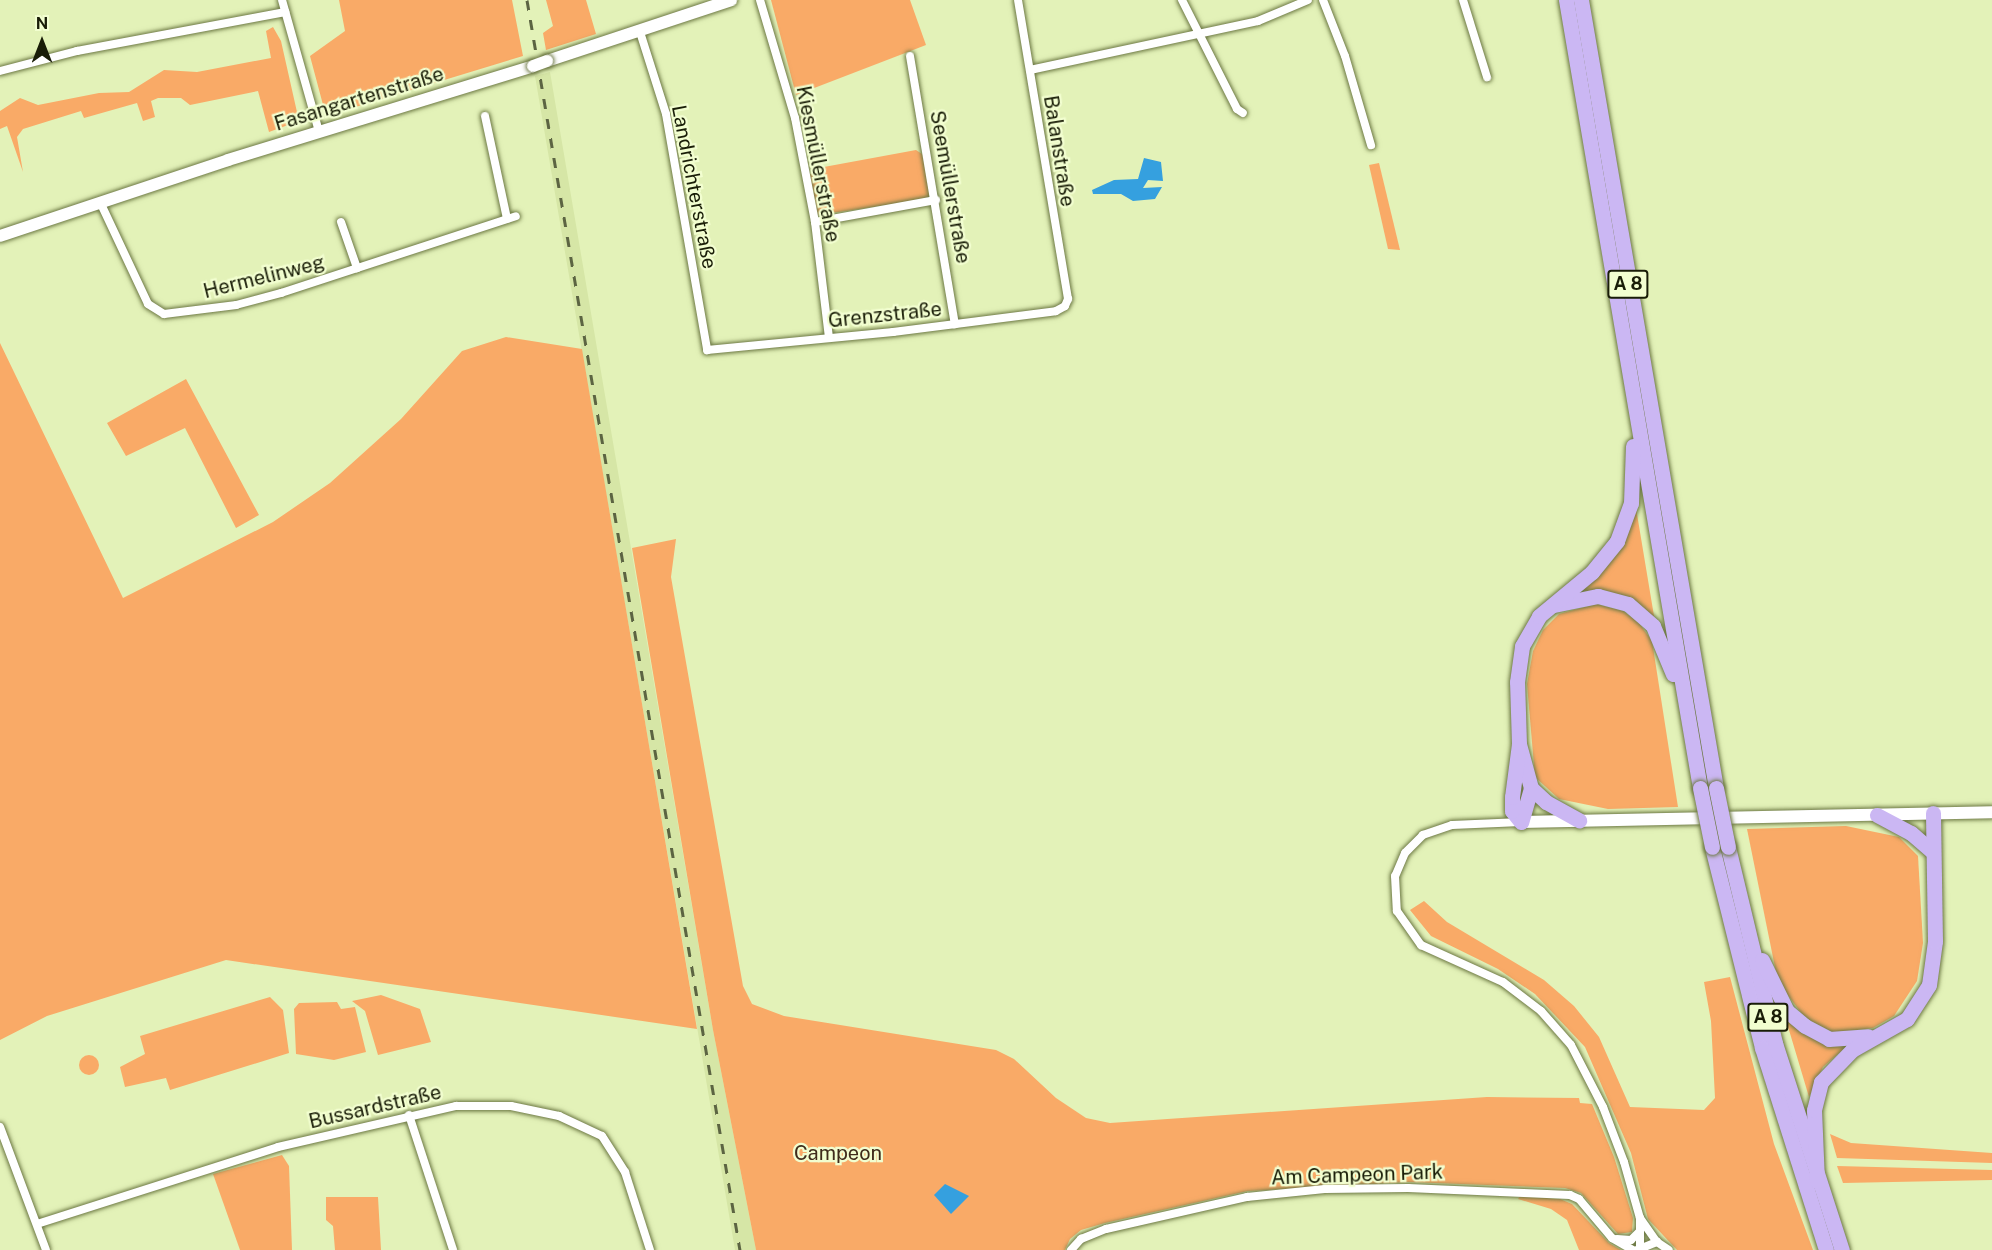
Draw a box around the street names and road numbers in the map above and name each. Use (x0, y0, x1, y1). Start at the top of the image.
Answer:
street label: Fasangartenstraße (271, 62, 447, 136)
street label: Kiesmüllerstraße (791, 84, 845, 244)
street label: Balanstraße (1038, 94, 1080, 208)
street label: Landrichterstraße (666, 103, 722, 271)
street label: Seemüllerstraße (925, 109, 975, 265)
street label: Hermelinweg (201, 250, 327, 304)
road number: A 8 (1607, 269, 1649, 299)
street label: Grenzstraße (827, 297, 943, 333)
road number: A 8 (1747, 1002, 1789, 1032)
street label: Bussardstraße (306, 1080, 444, 1134)
street label: Am Campeon Park (1271, 1160, 1443, 1190)

